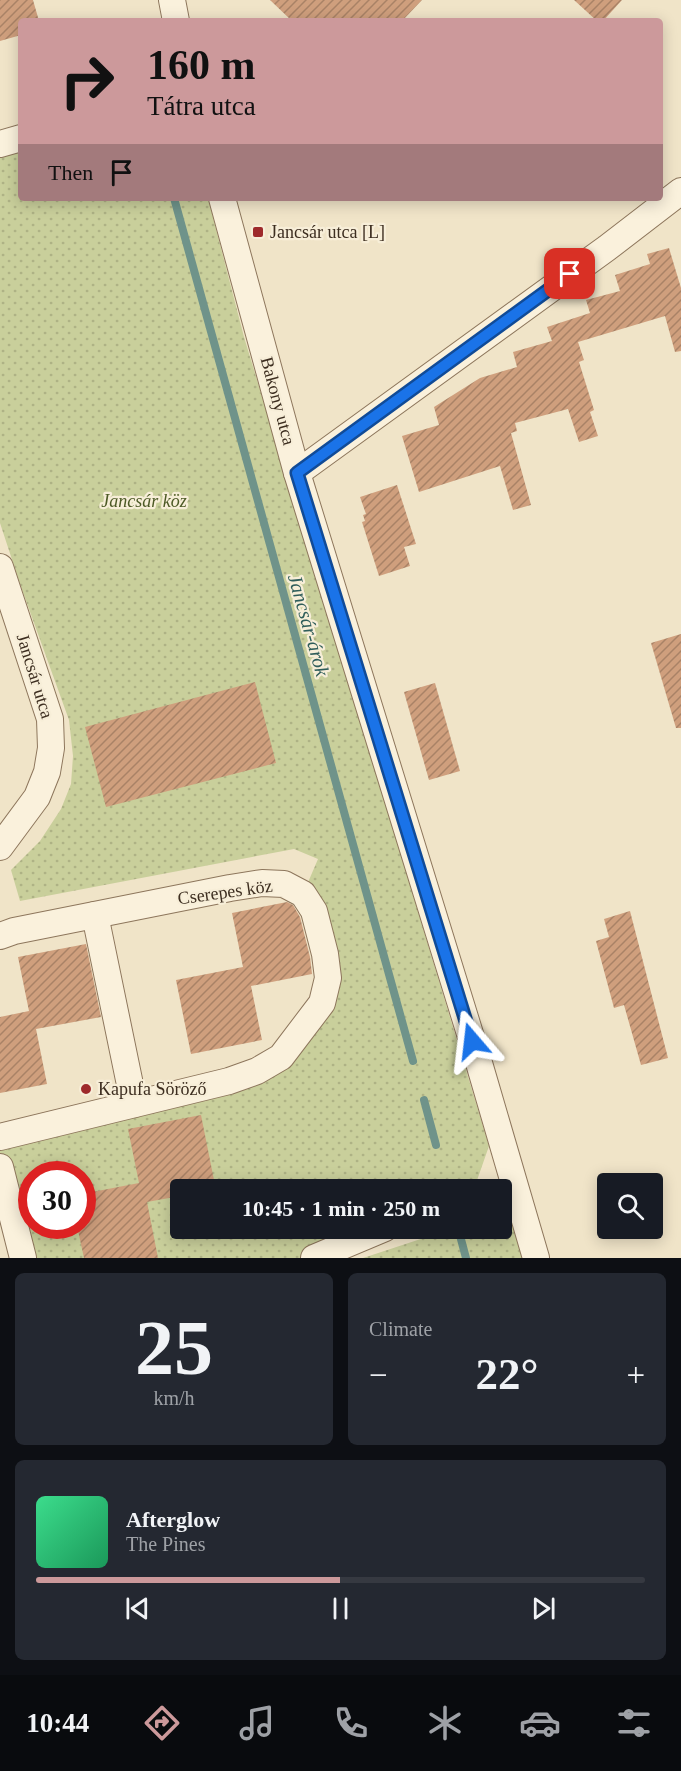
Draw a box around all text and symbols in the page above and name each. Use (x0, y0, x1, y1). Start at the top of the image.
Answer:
icon: right (48, 42, 126, 120)
text: 160 m (147, 42, 256, 88)
text: Tátra utca (147, 91, 256, 121)
icon: arrive (105, 156, 138, 189)
text: Then (48, 160, 93, 185)
place label: Jancsár utca [L] (270, 222, 385, 242)
marker: Jancsár utca [L] (251, 225, 265, 239)
pin (544, 248, 595, 299)
icon: arrive (553, 257, 586, 290)
street label: Bakony utca (257, 355, 299, 447)
park label: Jancsár köz (101, 491, 187, 511)
water label: Jancsár-árok (284, 571, 334, 680)
street label: Jancsár utca (13, 631, 57, 721)
street label: Cserepes köz (176, 875, 274, 909)
position arrow (440, 1009, 504, 1073)
place label: Kapufa Söröző (98, 1079, 206, 1099)
marker: Kapufa Söröző (79, 1082, 93, 1096)
speed limit sign: 30 (18, 1161, 96, 1239)
map controls (597, 1173, 663, 1239)
button: search (597, 1173, 663, 1239)
text: 10:45 · 1 min · 250 m (242, 1196, 440, 1221)
text: 25 (135, 1304, 213, 1391)
text: Climate (369, 1318, 432, 1340)
text: 22° (476, 1349, 539, 1399)
text: − (369, 1357, 388, 1393)
text: + (626, 1357, 645, 1393)
text: km/h (153, 1387, 195, 1409)
text: Afterglow (126, 1507, 220, 1532)
text: The Pines (126, 1533, 205, 1555)
icon: previous (121, 1592, 154, 1625)
icon: pause (324, 1592, 357, 1625)
icon: next (527, 1592, 560, 1625)
icon: directions (141, 1702, 183, 1744)
icon: music (236, 1702, 278, 1744)
icon: phone (330, 1702, 372, 1744)
icon: climate (424, 1702, 466, 1744)
icon: car (519, 1702, 561, 1744)
icon: filters (613, 1702, 655, 1744)
text: 10:44 (26, 1708, 89, 1738)

